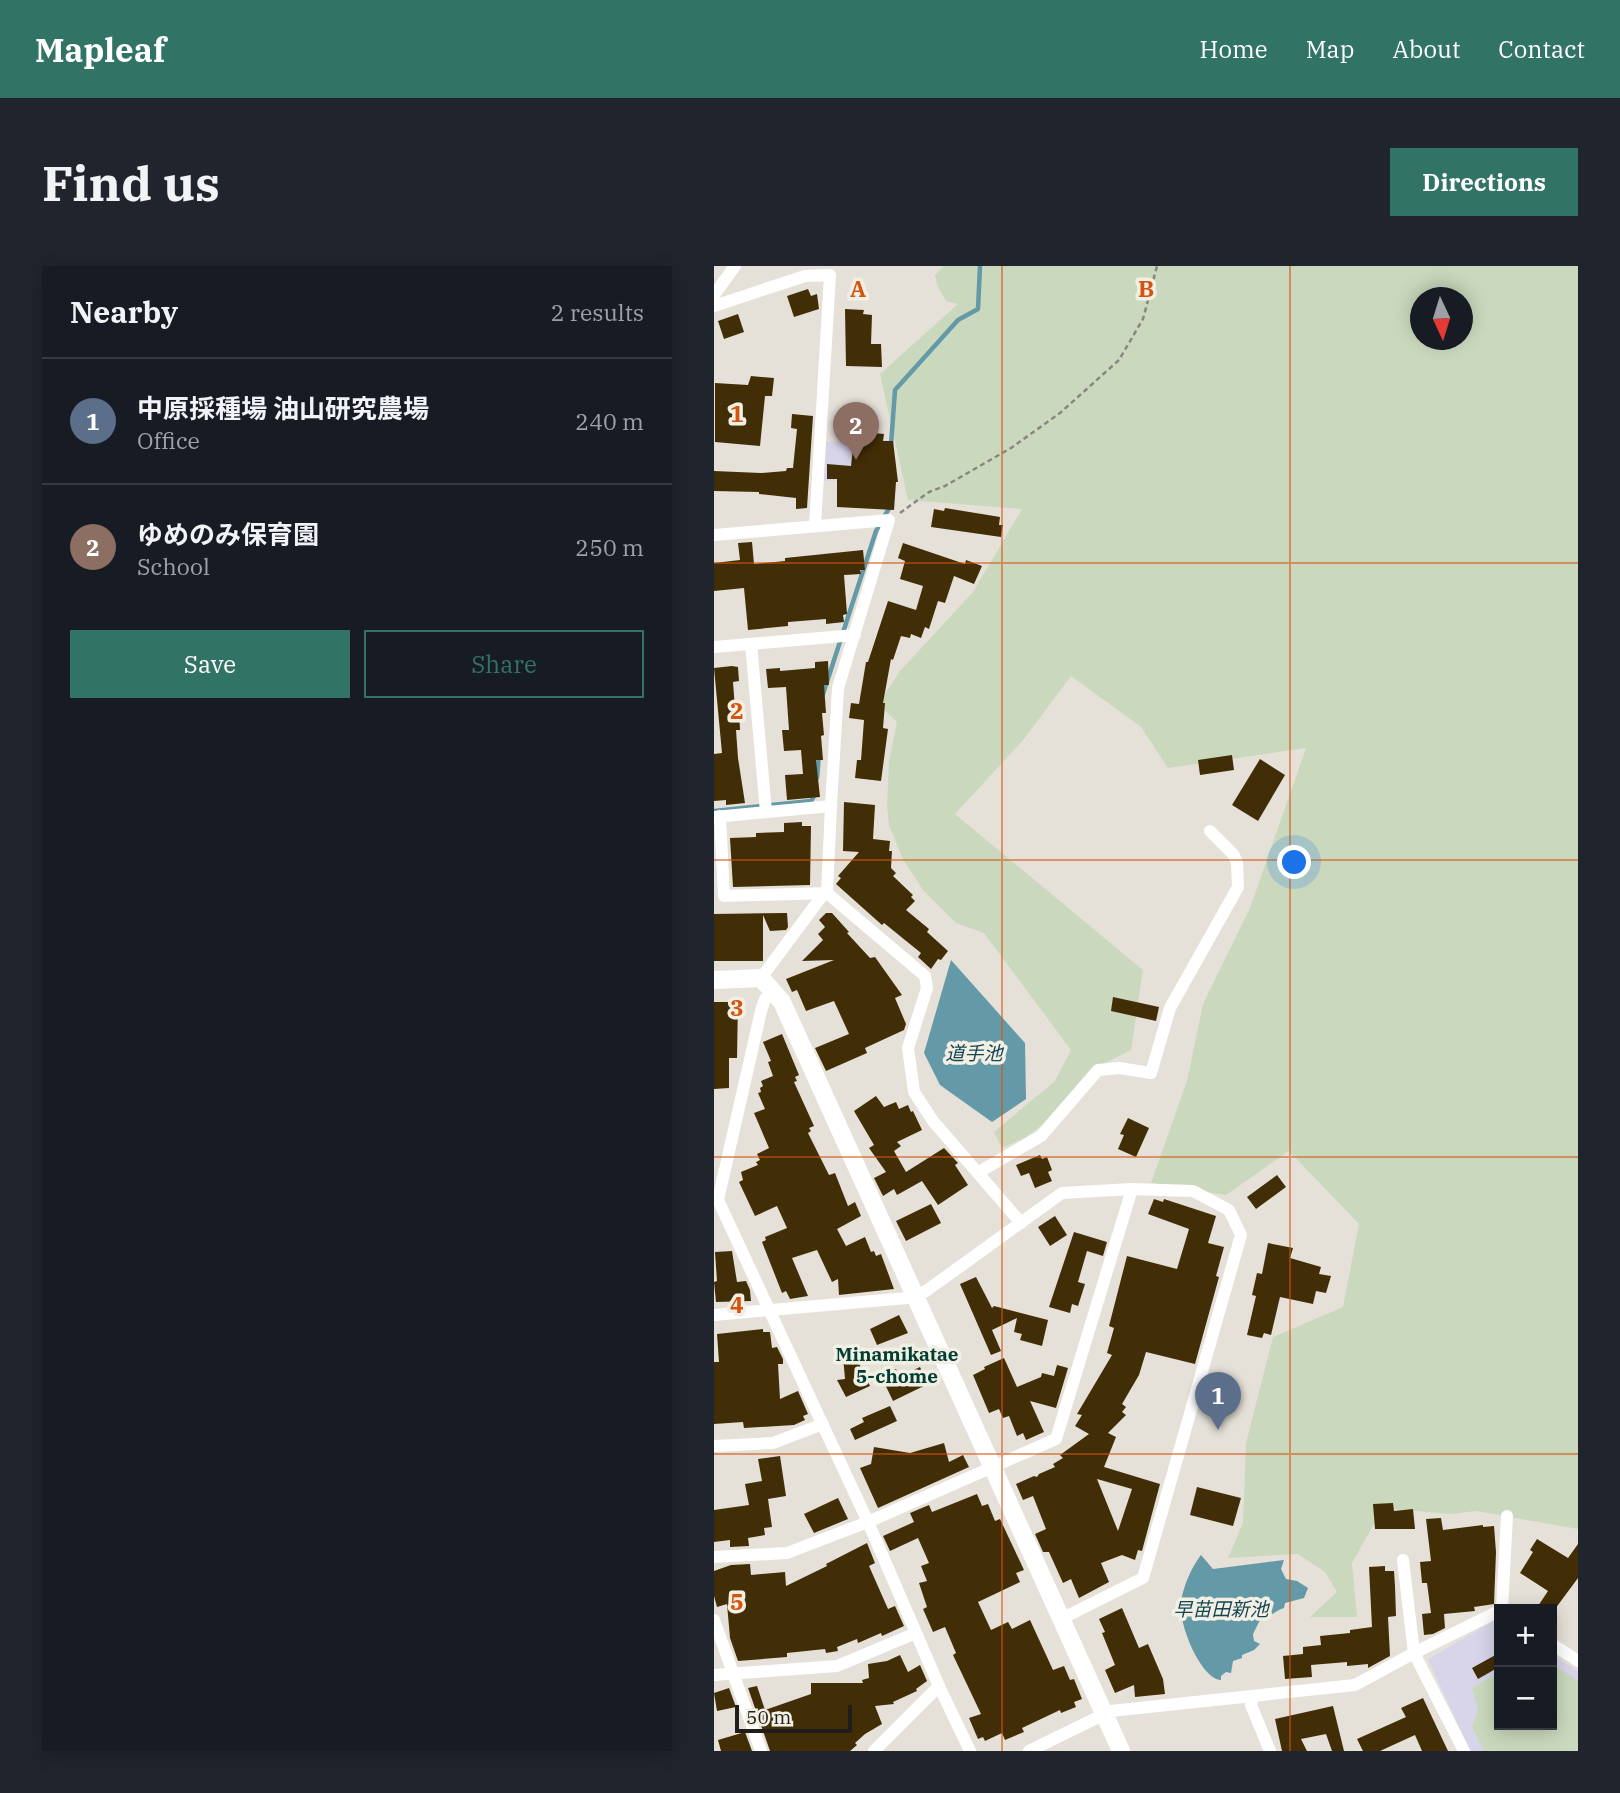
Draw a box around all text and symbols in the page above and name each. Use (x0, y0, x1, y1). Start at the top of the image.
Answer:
text: Mapleaf (35, 28, 166, 71)
text: Home (1200, 33, 1268, 65)
text: Map (1306, 33, 1354, 65)
text: About (1392, 33, 1460, 65)
text: Contact (1498, 33, 1585, 65)
button: Directions (1390, 148, 1578, 216)
text: Find us (42, 151, 220, 214)
text: A (850, 273, 866, 303)
text: B (1138, 273, 1154, 303)
north arrow (1410, 287, 1473, 350)
text: Nearby (70, 292, 178, 331)
text: 2 results (551, 297, 644, 327)
text: 中原採種場 油山研究農場 (137, 391, 429, 425)
text: 1 (730, 398, 744, 428)
pin: 2 (833, 402, 879, 460)
text: 1 (86, 406, 100, 436)
text: 240 m (575, 406, 644, 436)
text: Office (137, 425, 200, 455)
text: ゆめのみ保育園 (137, 517, 319, 551)
text: 2 (86, 532, 100, 562)
text: 250 m (575, 532, 644, 562)
text: School (137, 551, 210, 581)
button: Save (70, 630, 350, 698)
button: Share (364, 630, 644, 698)
text: 2 (730, 695, 744, 725)
your location (1277, 845, 1311, 879)
text: 3 (730, 992, 744, 1022)
water label: 道手池 (945, 1041, 1004, 1065)
text: 4 (730, 1289, 744, 1319)
district label: Minamikatae 5-chome (836, 1342, 959, 1388)
pin: 1 (1195, 1372, 1241, 1430)
text: 5 (730, 1586, 744, 1616)
water label: 早苗田新池 (1173, 1597, 1270, 1621)
map controls (1494, 1604, 1557, 1730)
button: + (1494, 1604, 1557, 1667)
button: − (1494, 1667, 1557, 1730)
scale bar (735, 1702, 852, 1734)
text: 50 m (746, 1705, 791, 1729)

